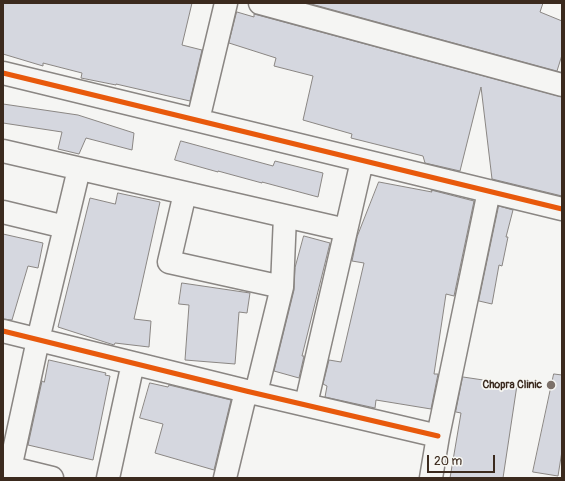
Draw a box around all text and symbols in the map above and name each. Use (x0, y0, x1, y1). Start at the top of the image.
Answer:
place label: Chopra Clinic (482, 378, 542, 392)
marker: Chopra Clinic (545, 379, 557, 391)
scale bar (429, 447, 497, 473)
text: 20 m (434, 454, 462, 469)

